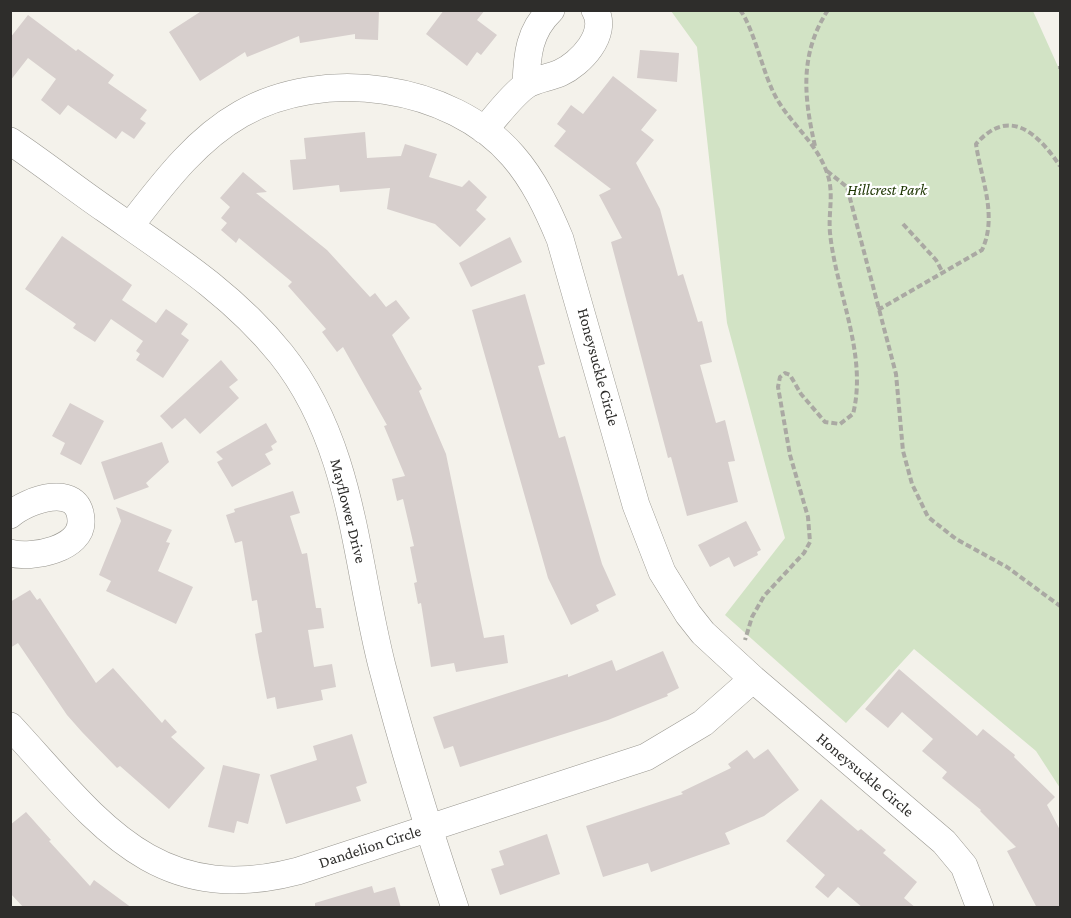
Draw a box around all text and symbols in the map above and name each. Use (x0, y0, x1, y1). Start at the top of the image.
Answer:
park label: Hillcrest Park (847, 180, 927, 200)
street label: Honeysuckle Circle (573, 306, 623, 428)
street label: Mayflower Drive (326, 457, 370, 565)
street label: Honeysuckle Circle (812, 729, 918, 821)
street label: Dandelion Circle (316, 821, 424, 873)

